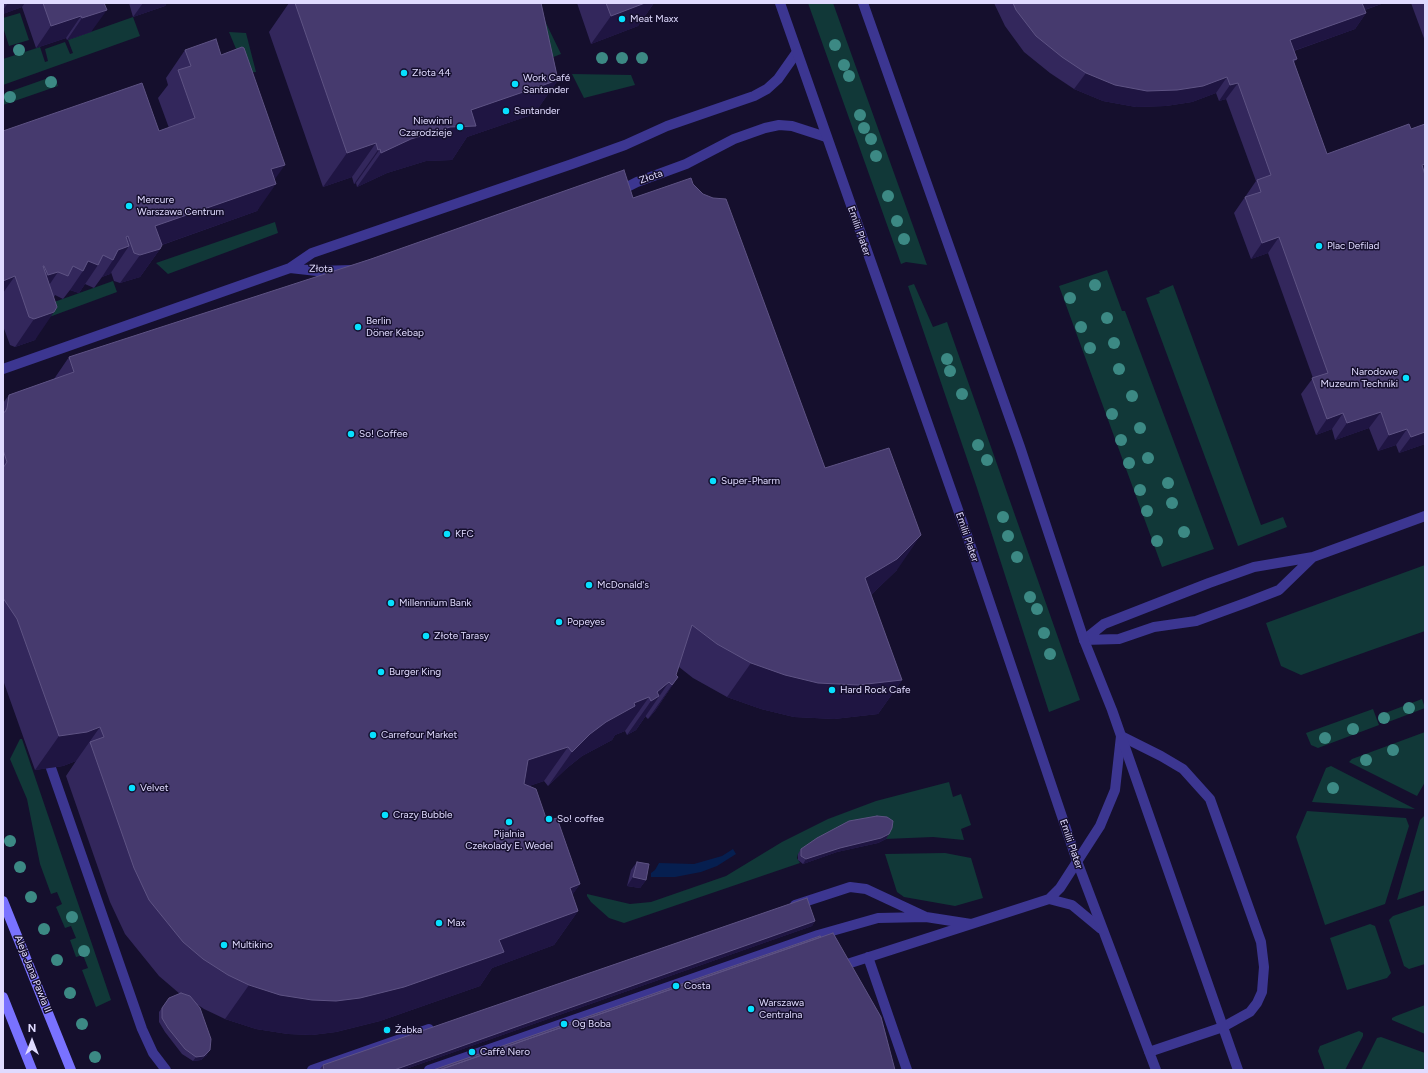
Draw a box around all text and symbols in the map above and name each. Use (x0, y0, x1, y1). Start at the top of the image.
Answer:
place label: Meat Maxx (630, 13, 678, 25)
marker: Meat Maxx (617, 14, 627, 24)
place label: Złota 44 (412, 67, 451, 79)
marker: Złota 44 (399, 68, 409, 78)
place label: Work Café Santander (523, 72, 570, 96)
marker: Work Café Santander (510, 79, 520, 89)
place label: Santander (514, 105, 560, 117)
marker: Santander (501, 106, 511, 116)
place label: Niewinni Czarodzieje (399, 115, 452, 138)
marker: Niewinni Czarodzieje (455, 122, 465, 132)
street label: Złota (638, 167, 664, 187)
place label: Mercure Warszawa Centrum (137, 194, 224, 218)
marker: Mercure Warszawa Centrum (124, 201, 134, 211)
street label: Emilii Plater (845, 205, 873, 257)
place label: Plac Defilad (1327, 240, 1379, 252)
marker: Plac Defilad (1314, 241, 1324, 251)
street label: Złota (309, 263, 333, 275)
place label: Berlin Döner Kebap (366, 315, 424, 338)
marker: Berlin Döner Kebap (353, 322, 363, 332)
place label: Narodowe Muzeum Techniki (1321, 366, 1398, 390)
marker: Narodowe Muzeum Techniki (1401, 373, 1411, 383)
place label: So! Coffee (359, 428, 408, 440)
marker: So! Coffee (346, 429, 356, 439)
place label: Super-Pharm (721, 475, 780, 487)
marker: Super-Pharm (708, 476, 718, 486)
street label: Emilii Plater (953, 511, 981, 563)
place label: KFC (455, 528, 474, 540)
marker: KFC (442, 529, 452, 539)
place label: McDonald's (597, 579, 649, 591)
marker: McDonald's (584, 580, 594, 590)
place label: Millennium Bank (399, 597, 471, 609)
marker: Millennium Bank (386, 598, 396, 608)
place label: Popeyes (567, 616, 605, 628)
marker: Popeyes (554, 617, 564, 627)
place label: Złote Tarasy (434, 630, 489, 642)
marker: Złote Tarasy (421, 631, 431, 641)
place label: Burger King (389, 666, 441, 678)
marker: Burger King (376, 667, 386, 677)
place label: Hard Rock Cafe (840, 684, 911, 696)
marker: Hard Rock Cafe (827, 685, 837, 695)
place label: Carrefour Market (381, 729, 457, 741)
marker: Carrefour Market (368, 730, 378, 740)
place label: Velvet (140, 782, 169, 794)
marker: Velvet (127, 783, 137, 793)
place label: Crazy Bubble (393, 809, 452, 821)
marker: Crazy Bubble (380, 810, 390, 820)
place label: So! coffee (557, 813, 604, 825)
marker: So! coffee (544, 814, 554, 824)
marker: Pijalnia Czekolady E. Wedel (504, 817, 514, 827)
street label: Emilii Plater (1057, 818, 1085, 870)
place label: Pijalnia Czekolady E. Wedel (465, 828, 553, 852)
place label: Max (447, 917, 465, 929)
marker: Max (434, 918, 444, 928)
street label: Aleja Jana Pawła II (12, 934, 54, 1014)
place label: Multikino (232, 939, 273, 951)
marker: Multikino (219, 940, 229, 950)
place label: Costa (684, 980, 711, 992)
marker: Costa (671, 981, 681, 991)
place label: Warszawa Centralna (759, 997, 804, 1020)
marker: Warszawa Centralna (746, 1004, 756, 1014)
place label: Og Boba (572, 1018, 611, 1030)
marker: Og Boba (559, 1019, 569, 1029)
north arrow (12, 1021, 52, 1061)
text: N (28, 1022, 36, 1035)
place label: Żabka (395, 1024, 422, 1036)
marker: Żabka (382, 1025, 392, 1035)
place label: Caffè Nero (480, 1046, 530, 1058)
marker: Caffè Nero (467, 1047, 477, 1057)

